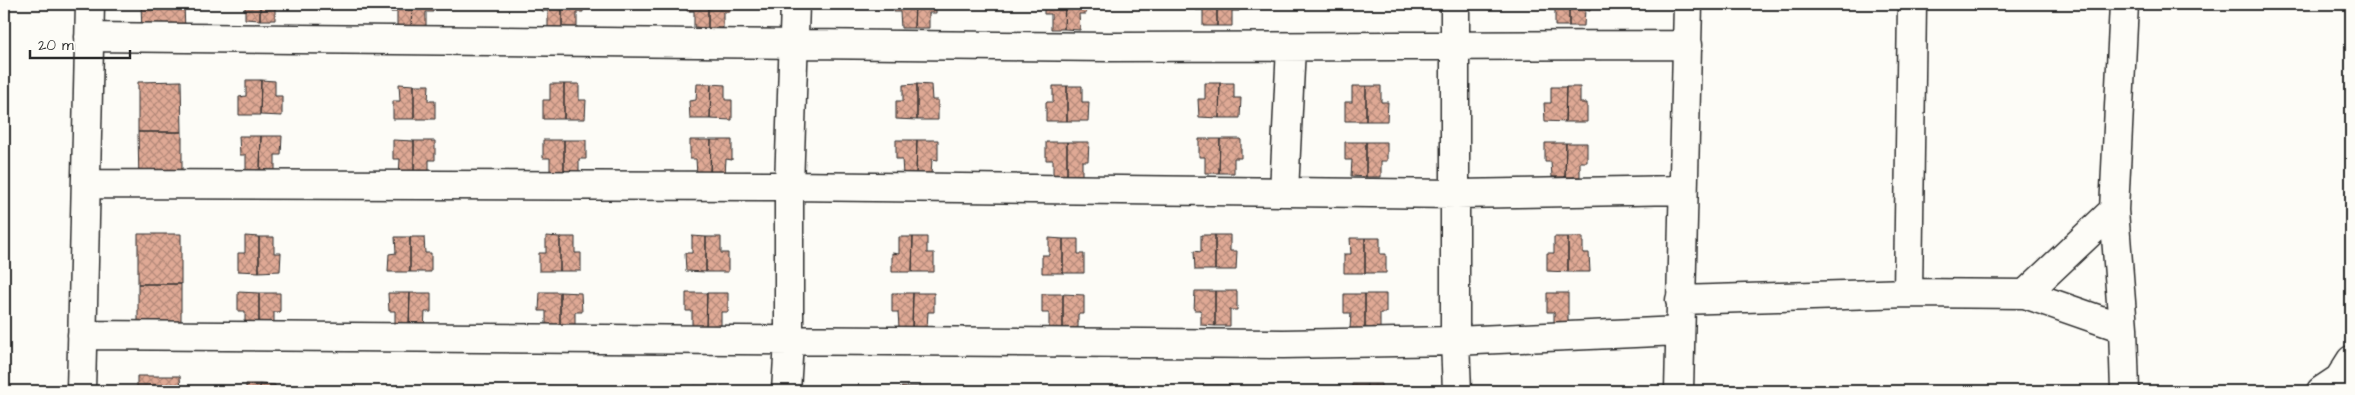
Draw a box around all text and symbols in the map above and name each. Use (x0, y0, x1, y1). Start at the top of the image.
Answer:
scale bar (30, 28, 130, 60)
text: 20 m (38, 35, 74, 56)

